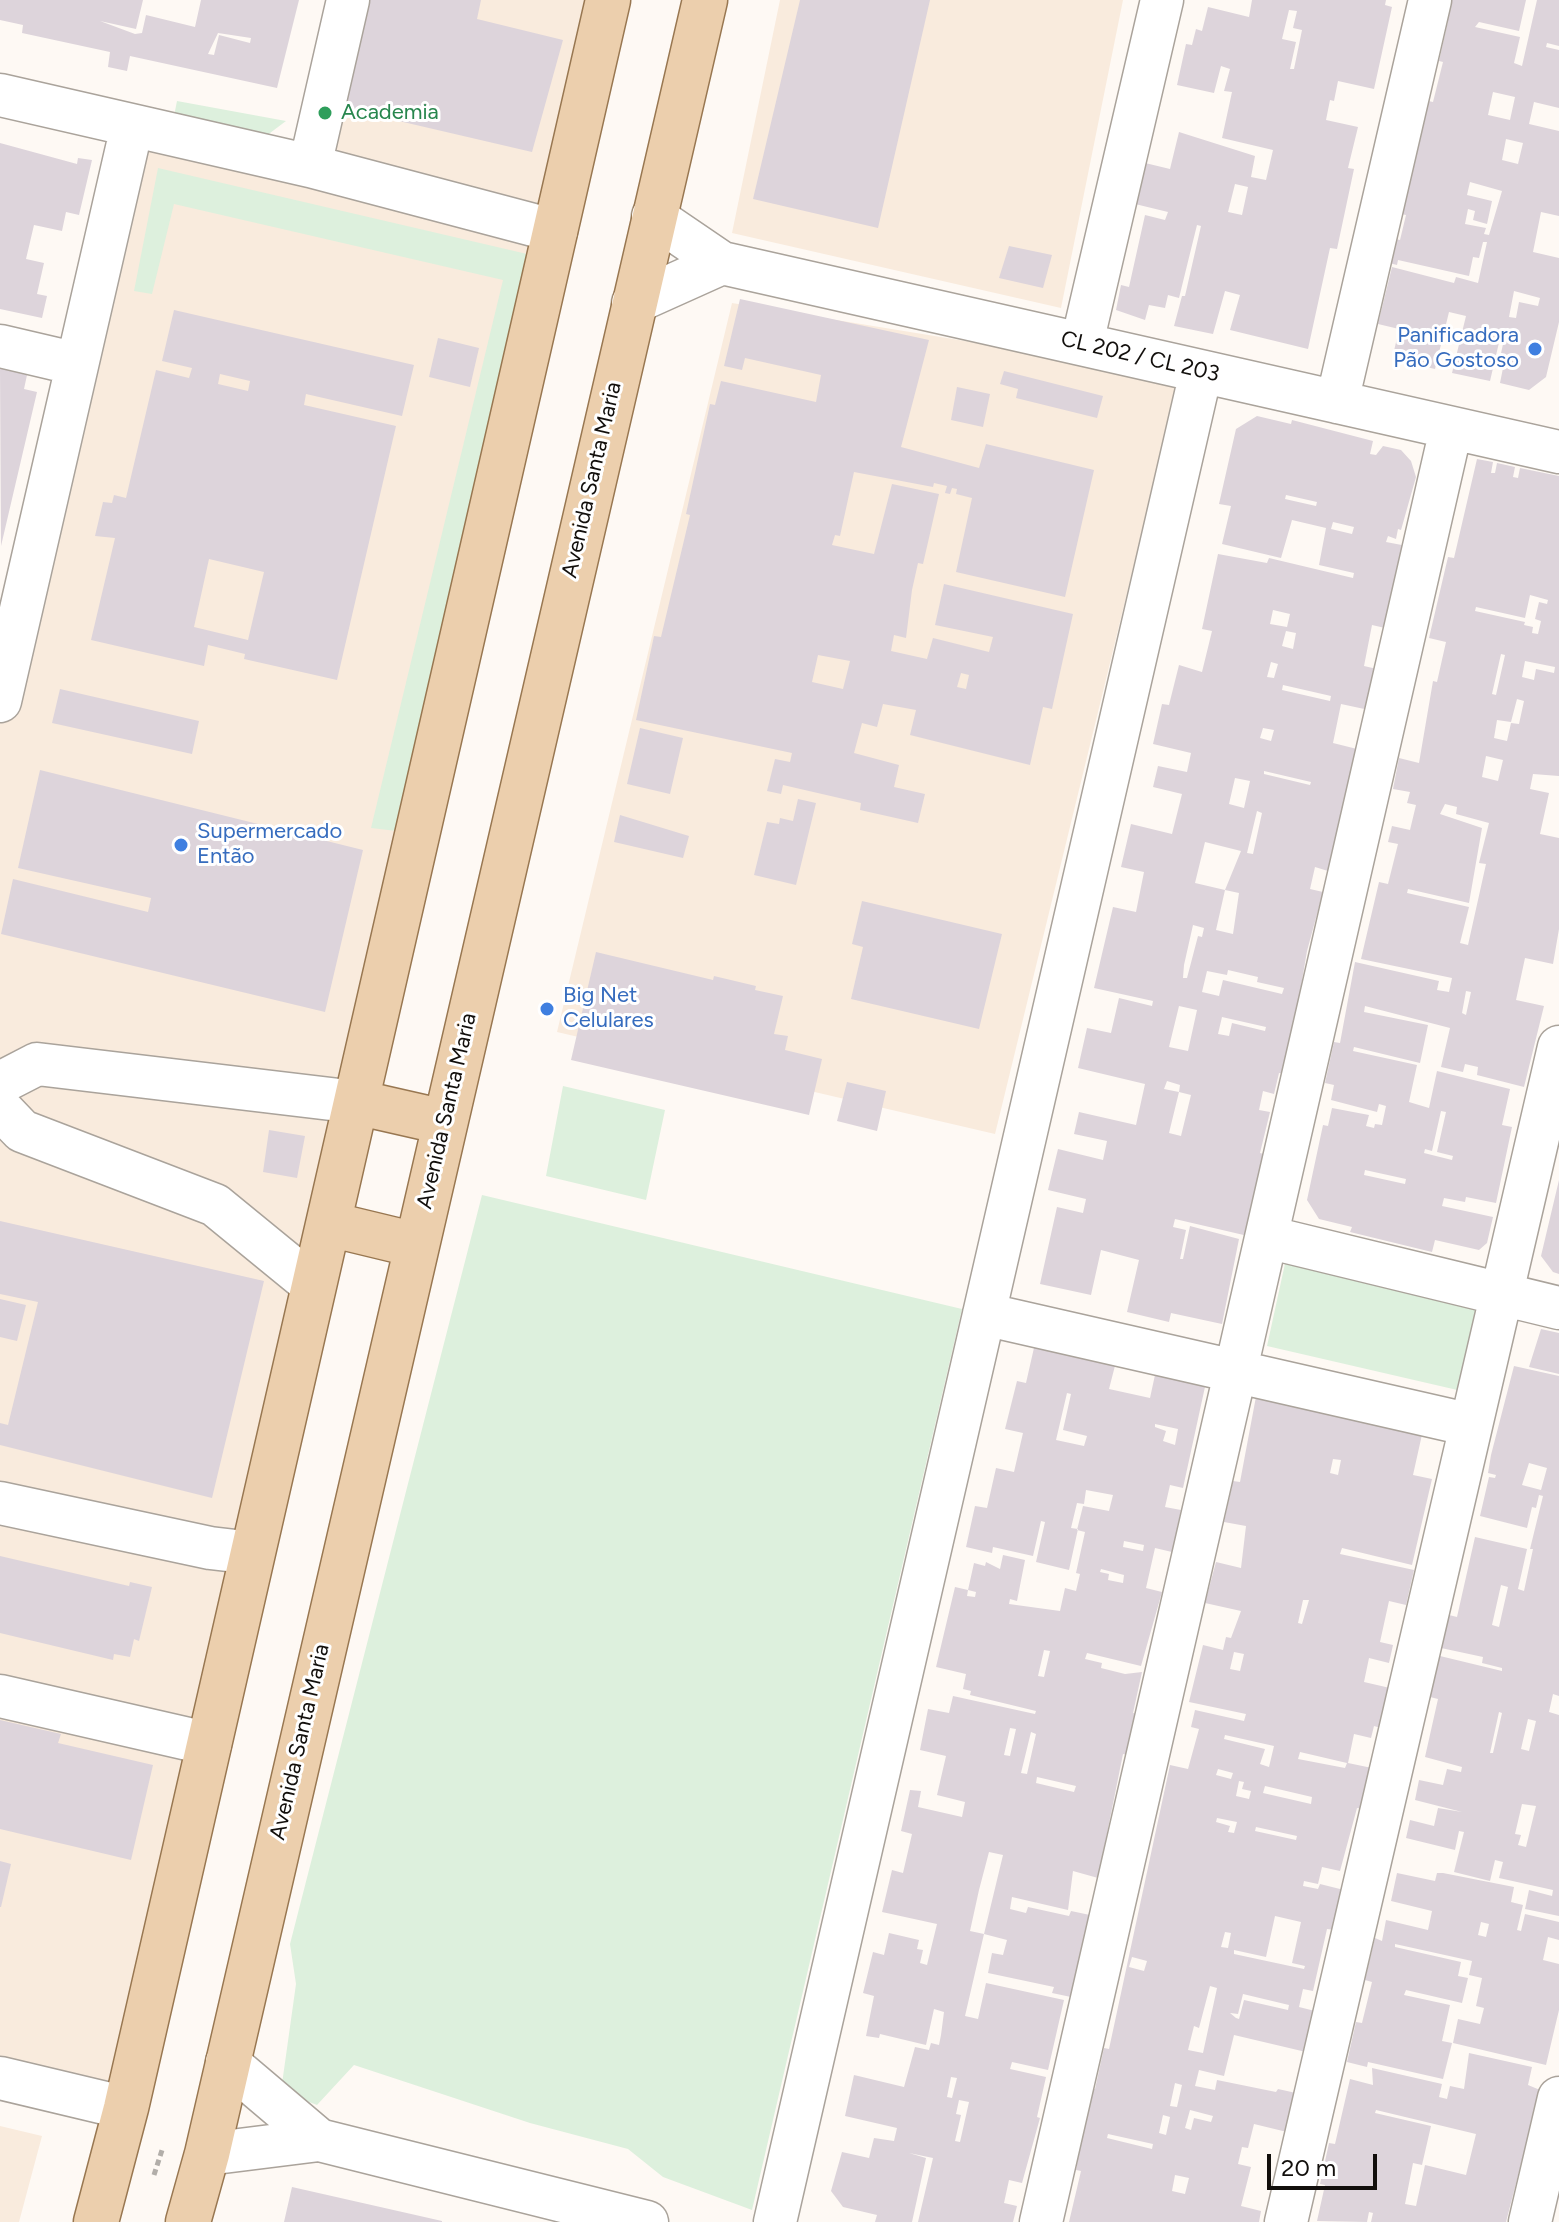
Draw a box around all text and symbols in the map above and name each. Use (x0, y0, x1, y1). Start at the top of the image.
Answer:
place label: Academia (341, 100, 439, 126)
marker: Academia (316, 104, 334, 122)
place label: Panificadora Pão Gostoso (1393, 323, 1519, 374)
street label: CL 202 / CL 203 (1058, 326, 1222, 388)
marker: Panificadora Pão Gostoso (1526, 340, 1544, 358)
street label: Avenida Santa Maria (557, 379, 627, 581)
place label: Supermercado Então (197, 819, 342, 870)
marker: Supermercado Então (172, 836, 190, 854)
place label: Big Net Celulares (563, 983, 654, 1034)
marker: Big Net Celulares (538, 1000, 556, 1018)
street label: Avenida Santa Maria (412, 1010, 482, 1212)
street label: Avenida Santa Maria (265, 1641, 335, 1843)
scale bar (1271, 2138, 1381, 2188)
text: 20 m (1281, 2153, 1336, 2182)

